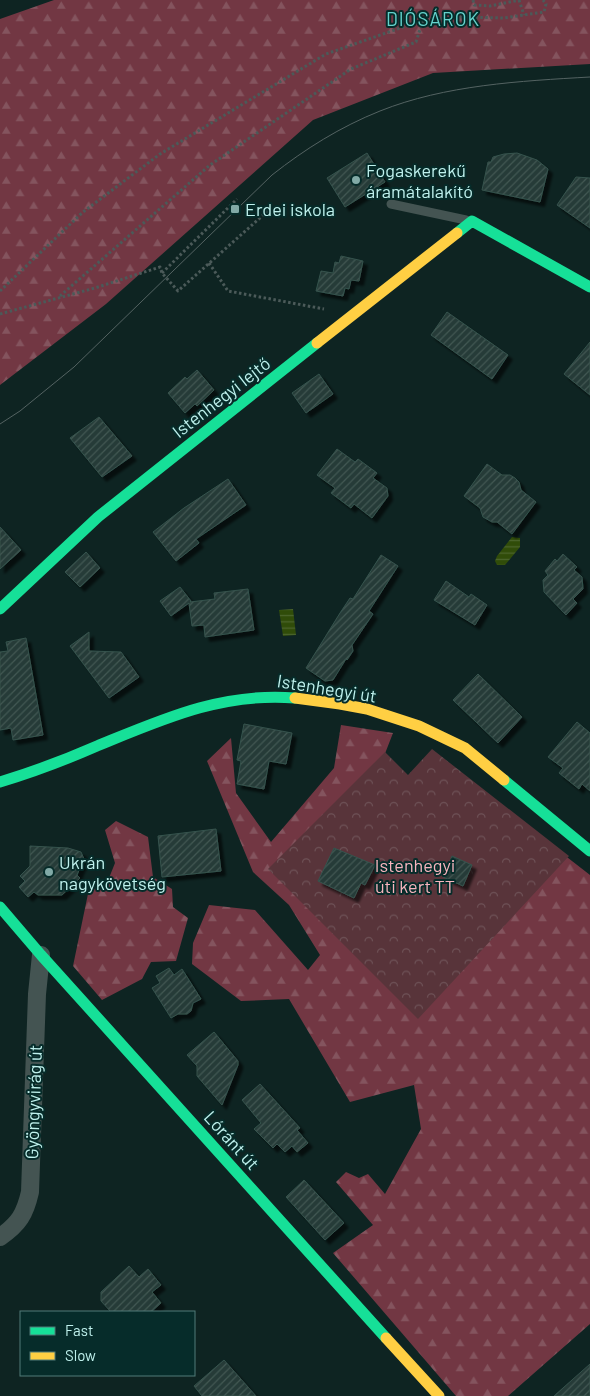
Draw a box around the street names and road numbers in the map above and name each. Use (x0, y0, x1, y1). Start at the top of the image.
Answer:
street label: Istenhegyi lejtő (168, 352, 274, 442)
street label: Istenhegyi út (276, 669, 378, 707)
street label: Gyöngyvirág út (20, 1044, 46, 1160)
street label: Lóránt út (200, 1106, 264, 1174)

